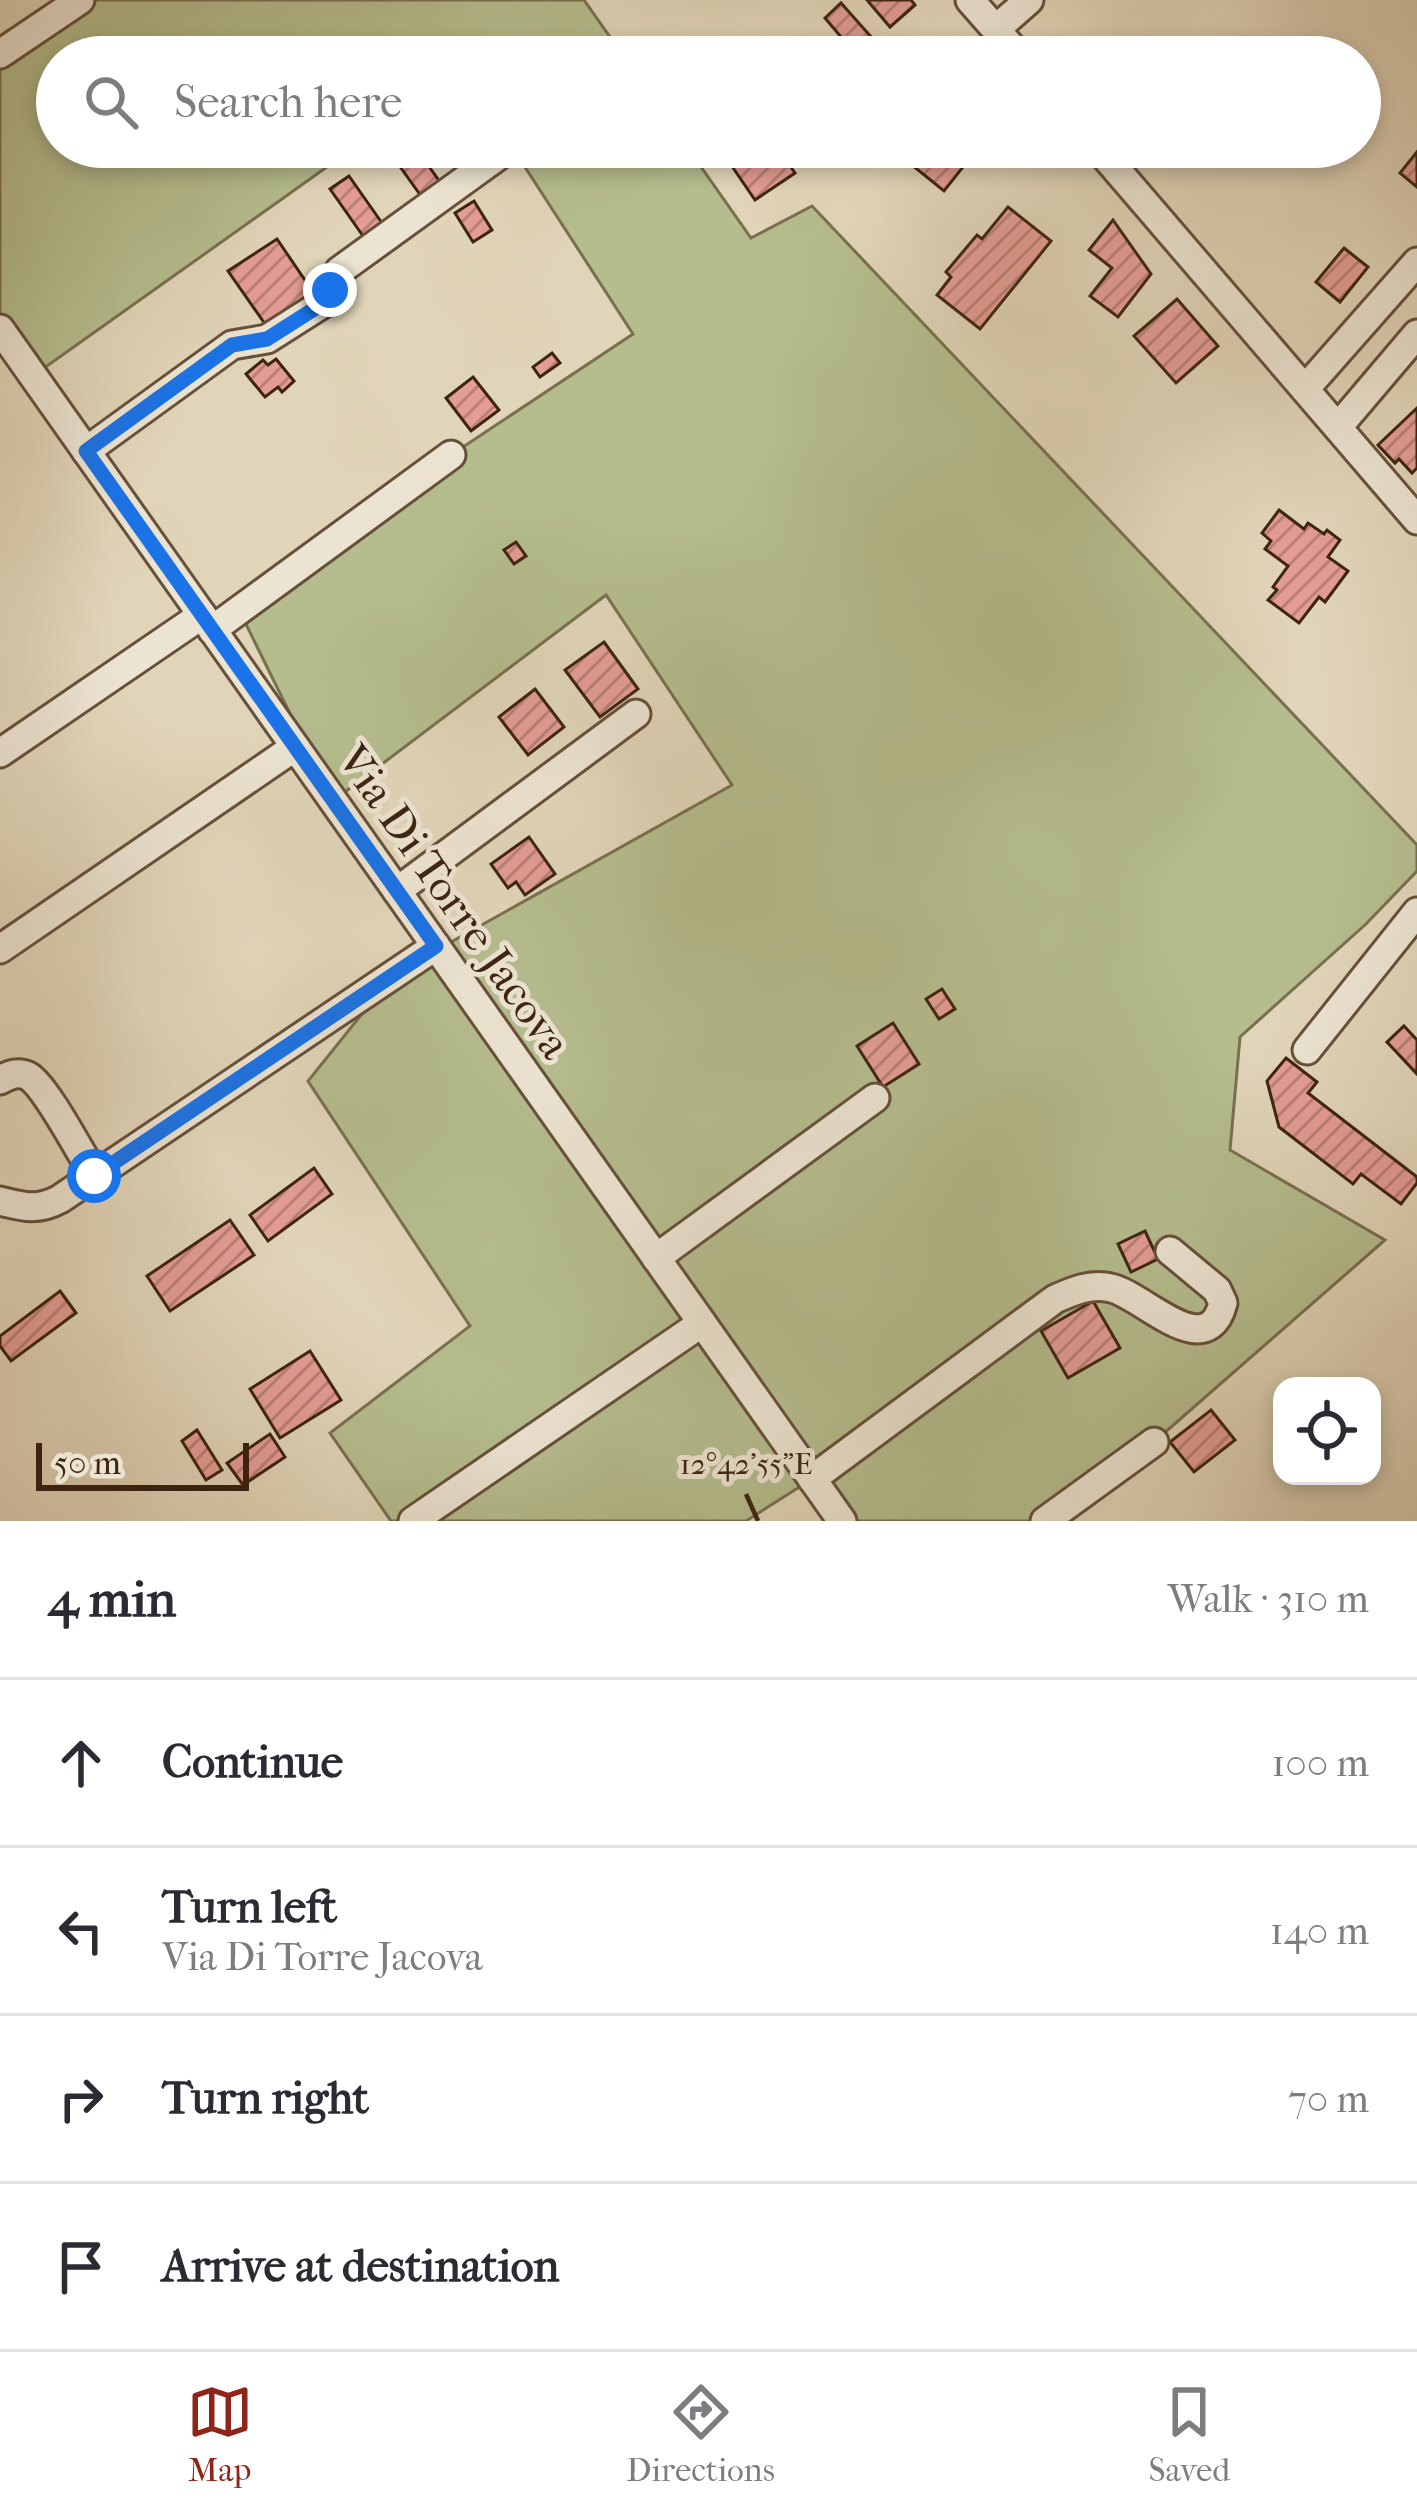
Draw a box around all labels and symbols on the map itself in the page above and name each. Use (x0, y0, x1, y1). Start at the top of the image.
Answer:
route end (303, 263, 357, 317)
street label: Via Di Torre Jacova (325, 734, 582, 1070)
route start (67, 1149, 121, 1203)
scale bar (36, 1437, 249, 1490)
text: 12°42'55"E (680, 1447, 812, 1482)

